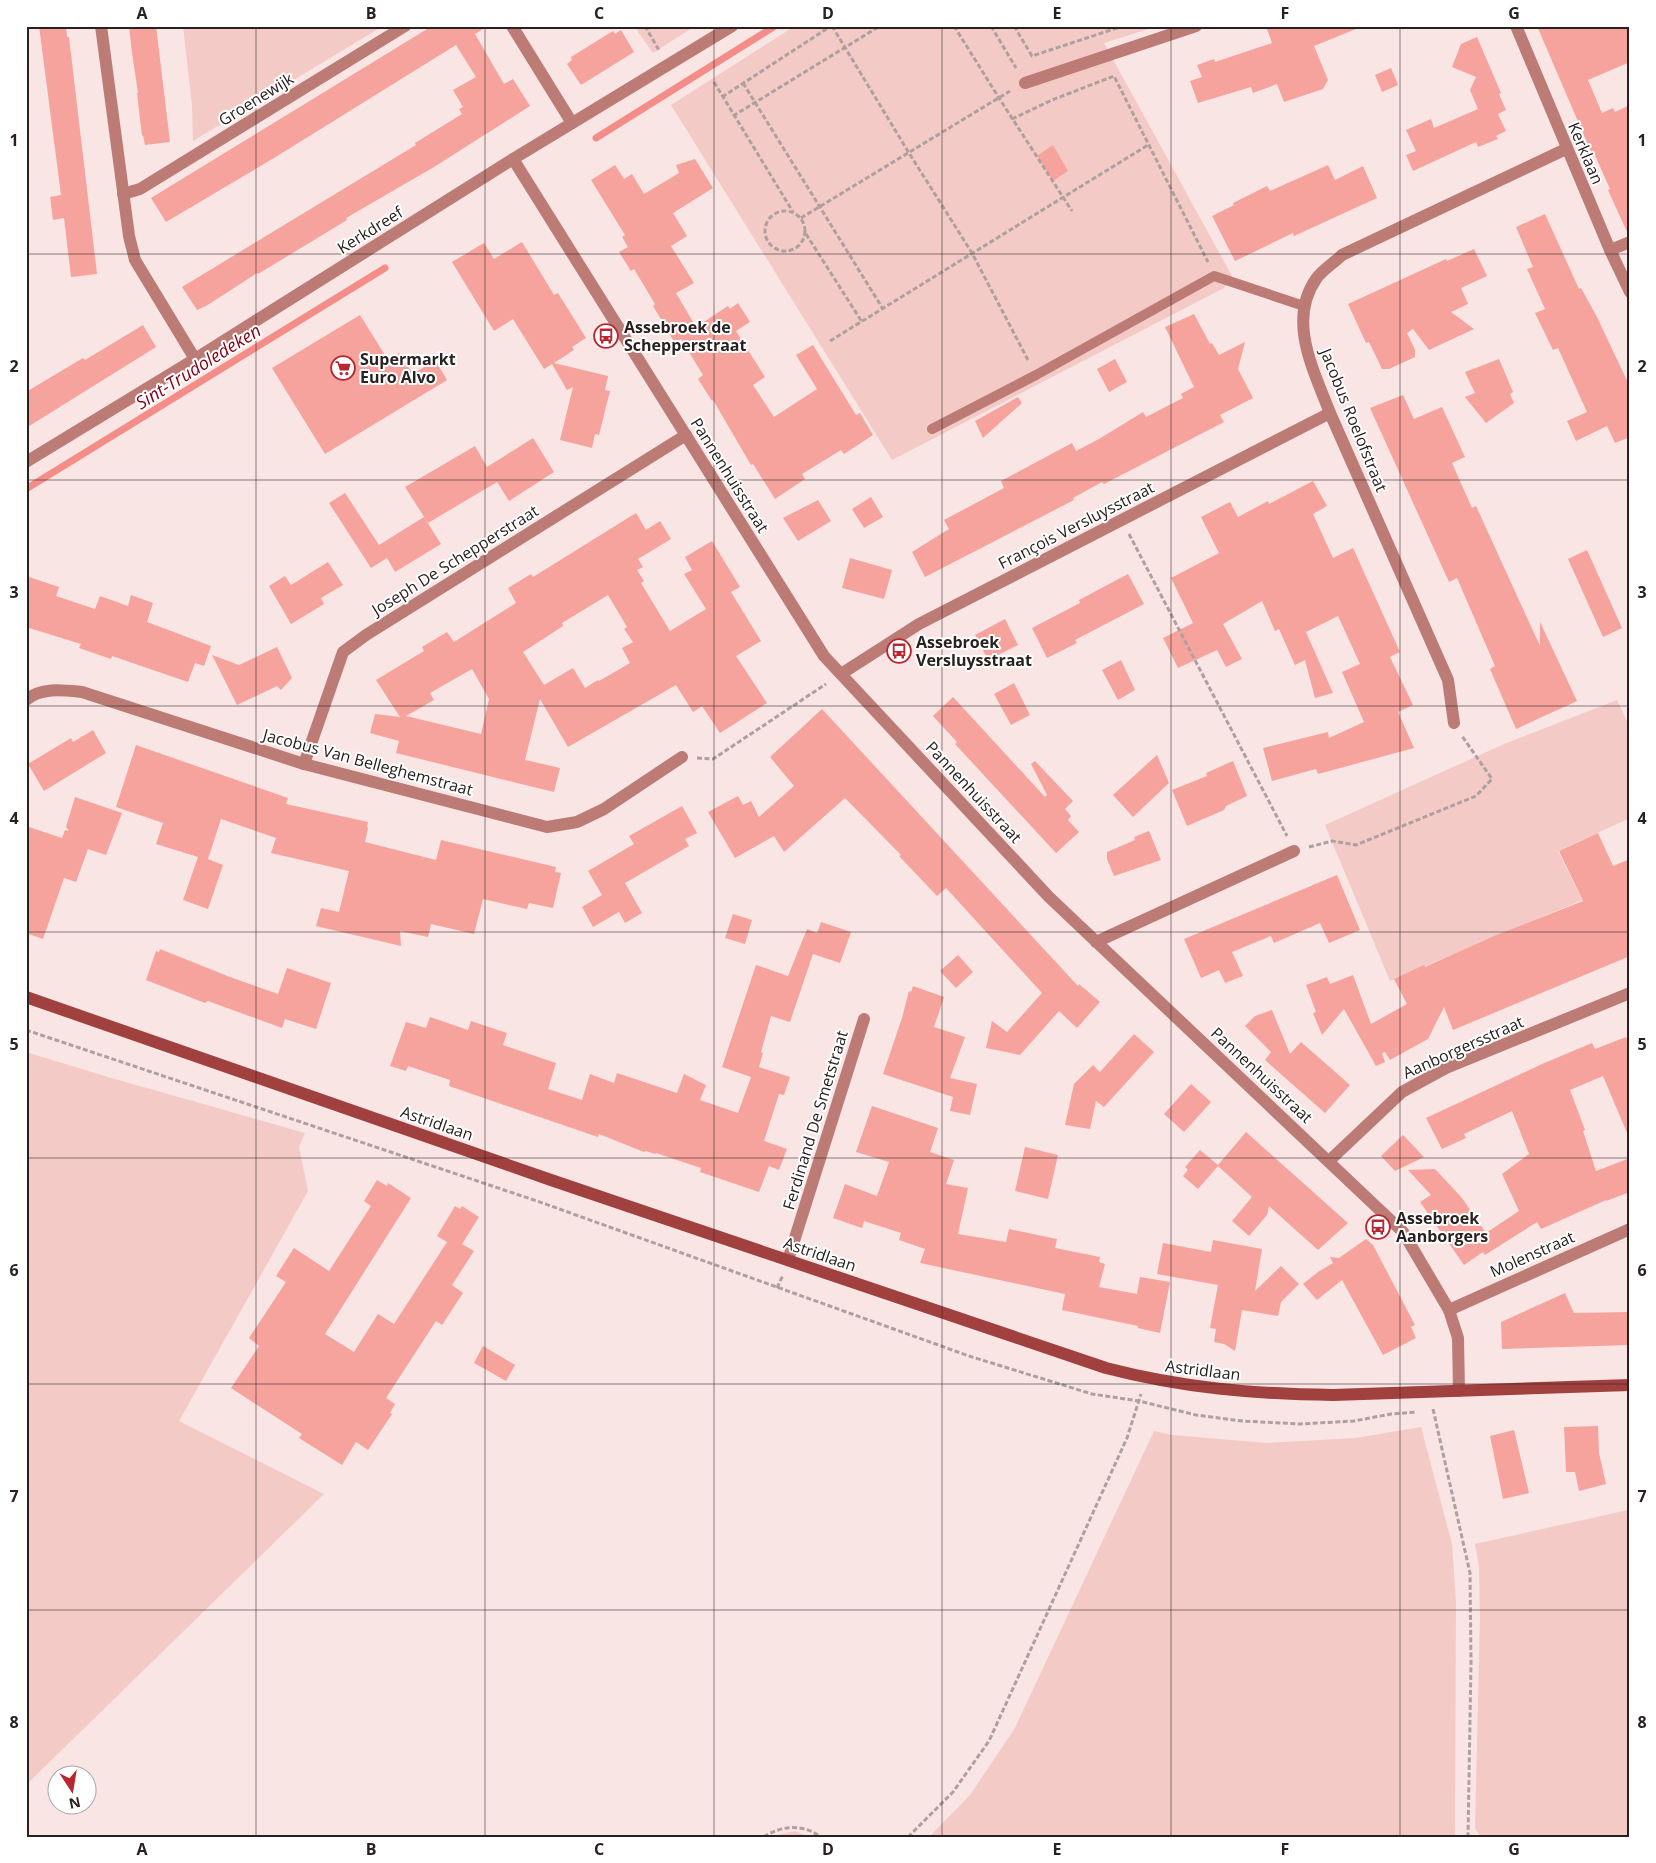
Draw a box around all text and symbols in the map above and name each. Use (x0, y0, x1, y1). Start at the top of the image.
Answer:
text: A (136, 2, 148, 24)
text: B (366, 2, 376, 24)
text: C (594, 2, 604, 24)
text: D (822, 2, 834, 24)
text: E (1053, 2, 1062, 24)
text: F (1281, 2, 1289, 24)
text: G (1508, 2, 1520, 24)
street label: Groenewijk (214, 67, 298, 131)
street label: Kerklaan (1563, 119, 1609, 187)
text: 1 (9, 129, 19, 151)
text: 1 (1637, 129, 1647, 151)
street label: Kerkdreef (333, 200, 408, 259)
place label: Assebroek de Schepperstraat (624, 316, 746, 356)
water label: Sint-Trudoledeken (131, 318, 265, 414)
bus stop icon: Assebroek de Schepperstraat (593, 323, 619, 349)
street label: Jacobus Roelofstraat (1314, 343, 1393, 495)
place label: Supermarkt Euro Alvo (360, 348, 456, 388)
text: 2 (9, 355, 19, 377)
supermarket icon: Supermarkt Euro Alvo (330, 355, 356, 381)
text: 2 (1637, 355, 1647, 377)
street label: Pannenhuisstraat (686, 413, 774, 537)
street label: François Versluysstraat (994, 476, 1158, 574)
street label: Joseph De Schepperstraat (366, 499, 543, 621)
text: 3 (9, 581, 19, 603)
text: 3 (1637, 581, 1647, 603)
place label: Assebroek Versluysstraat (916, 631, 1032, 671)
bus stop icon: Assebroek Versluysstraat (886, 638, 912, 664)
street label: Jacobus Van Belleghemstraat (259, 723, 476, 801)
street label: Pannenhuisstraat (921, 736, 1027, 848)
text: 4 (9, 807, 19, 829)
text: 4 (1637, 807, 1647, 829)
street label: Aanborgersstraat (1399, 1010, 1527, 1083)
street label: Pannenhuisstraat (1206, 1022, 1318, 1128)
street label: Ferdinand De Smetstraat (777, 1027, 853, 1212)
text: 5 (9, 1033, 19, 1055)
text: 5 (1637, 1033, 1647, 1055)
street label: Astridlaan (398, 1100, 476, 1146)
place label: Assebroek Aanborgers (1396, 1207, 1488, 1247)
bus stop icon: Assebroek Aanborgers (1365, 1214, 1391, 1240)
street label: Molenstraat (1486, 1225, 1578, 1282)
street label: Astridlaan (781, 1231, 859, 1277)
text: 6 (9, 1259, 19, 1281)
text: 6 (1637, 1259, 1647, 1281)
street label: Astridlaan (1164, 1354, 1242, 1386)
text: 7 (9, 1485, 19, 1507)
text: 7 (1637, 1485, 1647, 1507)
text: 8 (9, 1711, 19, 1733)
text: 8 (1637, 1711, 1647, 1733)
north arrow (48, 1766, 98, 1816)
text: N (67, 1793, 82, 1814)
text: A (136, 1838, 148, 1860)
text: B (366, 1838, 376, 1860)
text: C (594, 1838, 604, 1860)
text: D (822, 1838, 834, 1860)
text: E (1053, 1838, 1062, 1860)
text: F (1281, 1838, 1289, 1860)
text: G (1508, 1838, 1520, 1860)

